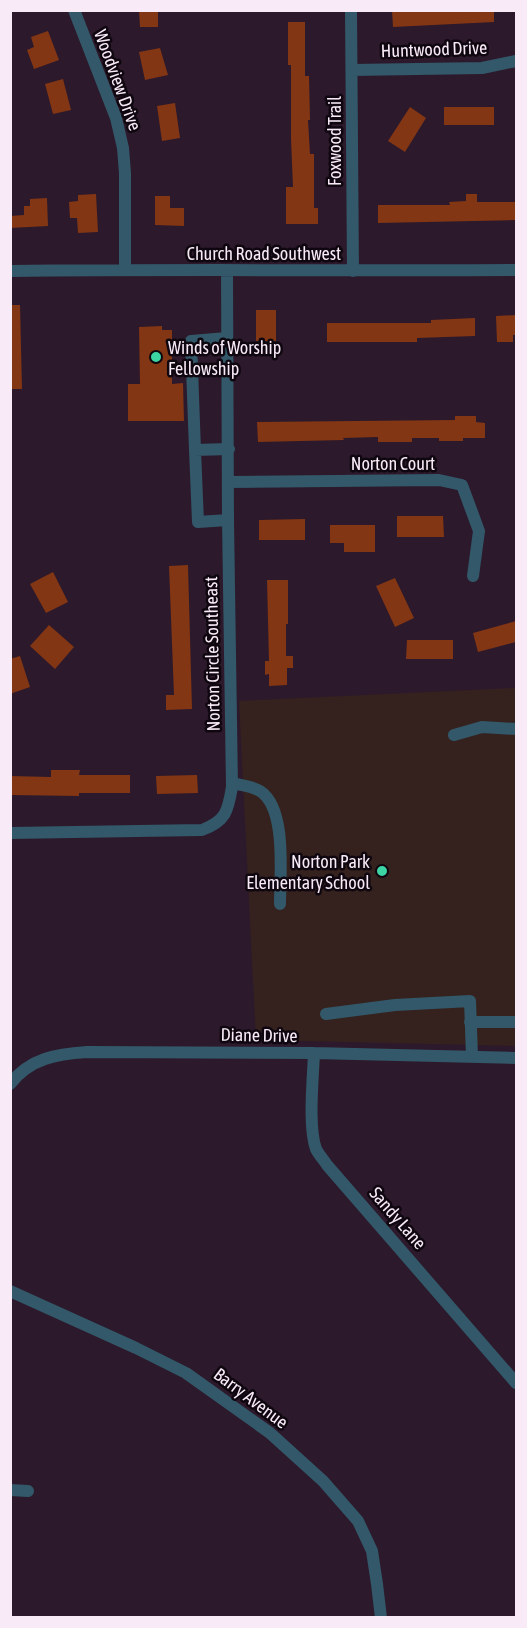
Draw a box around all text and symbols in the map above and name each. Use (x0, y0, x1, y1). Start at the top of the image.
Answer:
street label: Woodview Drive (90, 27, 146, 133)
street label: Huntwood Drive (380, 37, 488, 61)
street label: Foxwood Trail (324, 96, 345, 186)
street label: Church Road Southwest (187, 243, 341, 264)
place label: Winds of Worship Fellowship (168, 337, 281, 379)
marker: Winds of Worship Fellowship (149, 350, 163, 364)
street label: Norton Court (351, 453, 435, 474)
street label: Norton Circle Southeast (200, 576, 224, 732)
place label: Norton Park Elementary School (246, 851, 370, 893)
marker: Norton Park Elementary School (375, 864, 389, 878)
street label: Diane Drive (220, 1024, 298, 1046)
street label: Sandy Lane (365, 1183, 431, 1253)
street label: Barry Avenue (210, 1363, 292, 1433)

